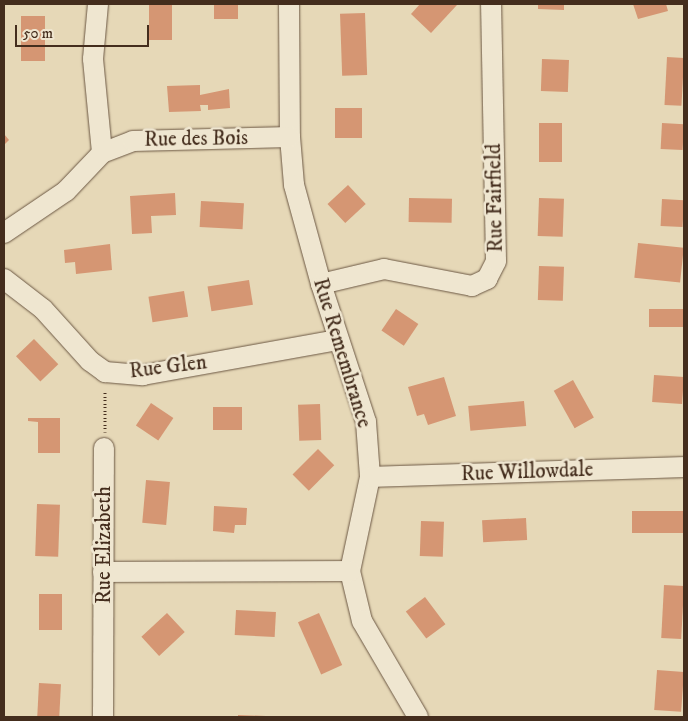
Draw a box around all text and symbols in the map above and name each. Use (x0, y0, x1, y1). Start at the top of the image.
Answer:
scale bar (18, 15, 151, 47)
text: 50 m (23, 24, 53, 43)
street label: Rue des Bois (144, 125, 248, 153)
street label: Rue Fairfield (481, 143, 509, 253)
street label: Rue Remembrance (307, 275, 377, 431)
street label: Rue Glen (128, 350, 208, 384)
street label: Rue Willowdale (460, 457, 594, 487)
street label: Rue Elizabeth (91, 486, 117, 604)

